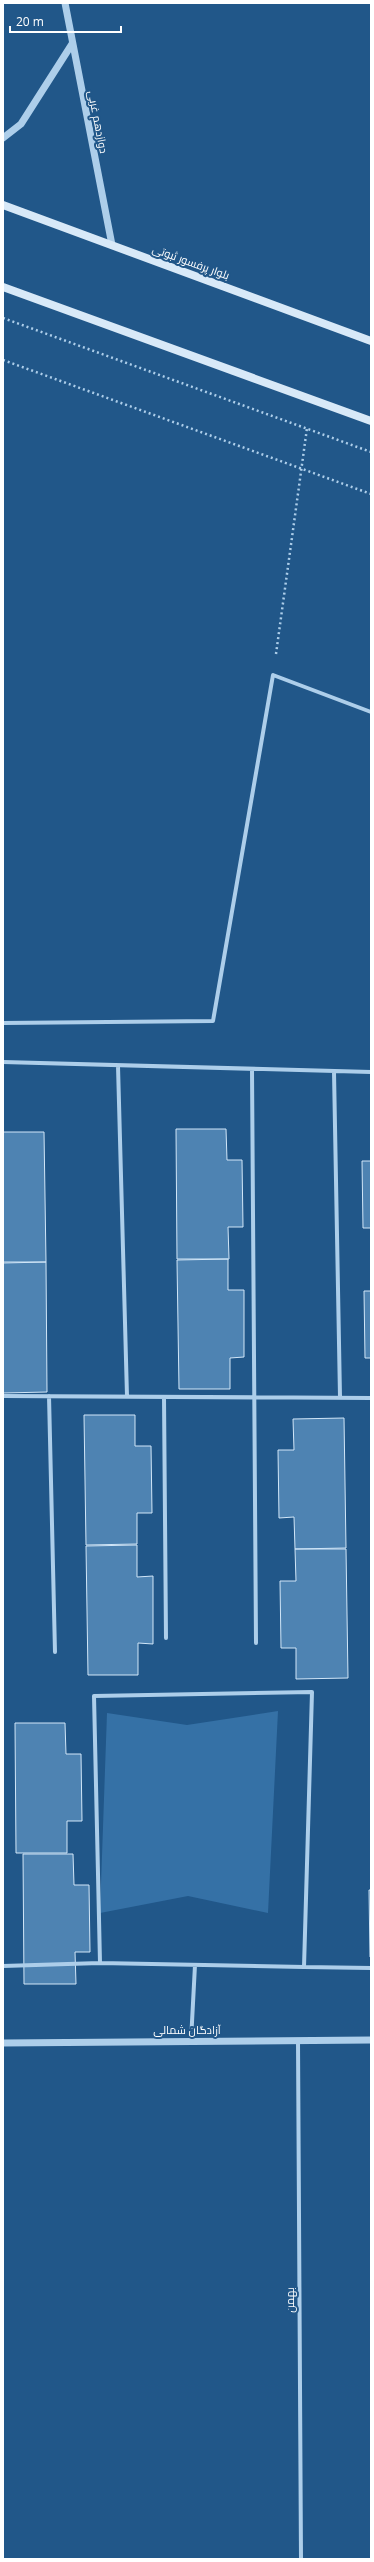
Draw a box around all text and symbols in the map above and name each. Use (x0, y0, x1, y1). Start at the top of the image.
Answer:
scale bar (10, 8, 121, 34)
text: 20 m (16, 13, 44, 30)
street label: دوازدهم غربی (84, 89, 112, 155)
street label: بلوار پرفسور ثبوتی (151, 241, 232, 282)
street label: آزادگان شمالی (153, 2022, 221, 2037)
street label: بهمن (282, 2287, 297, 2313)

